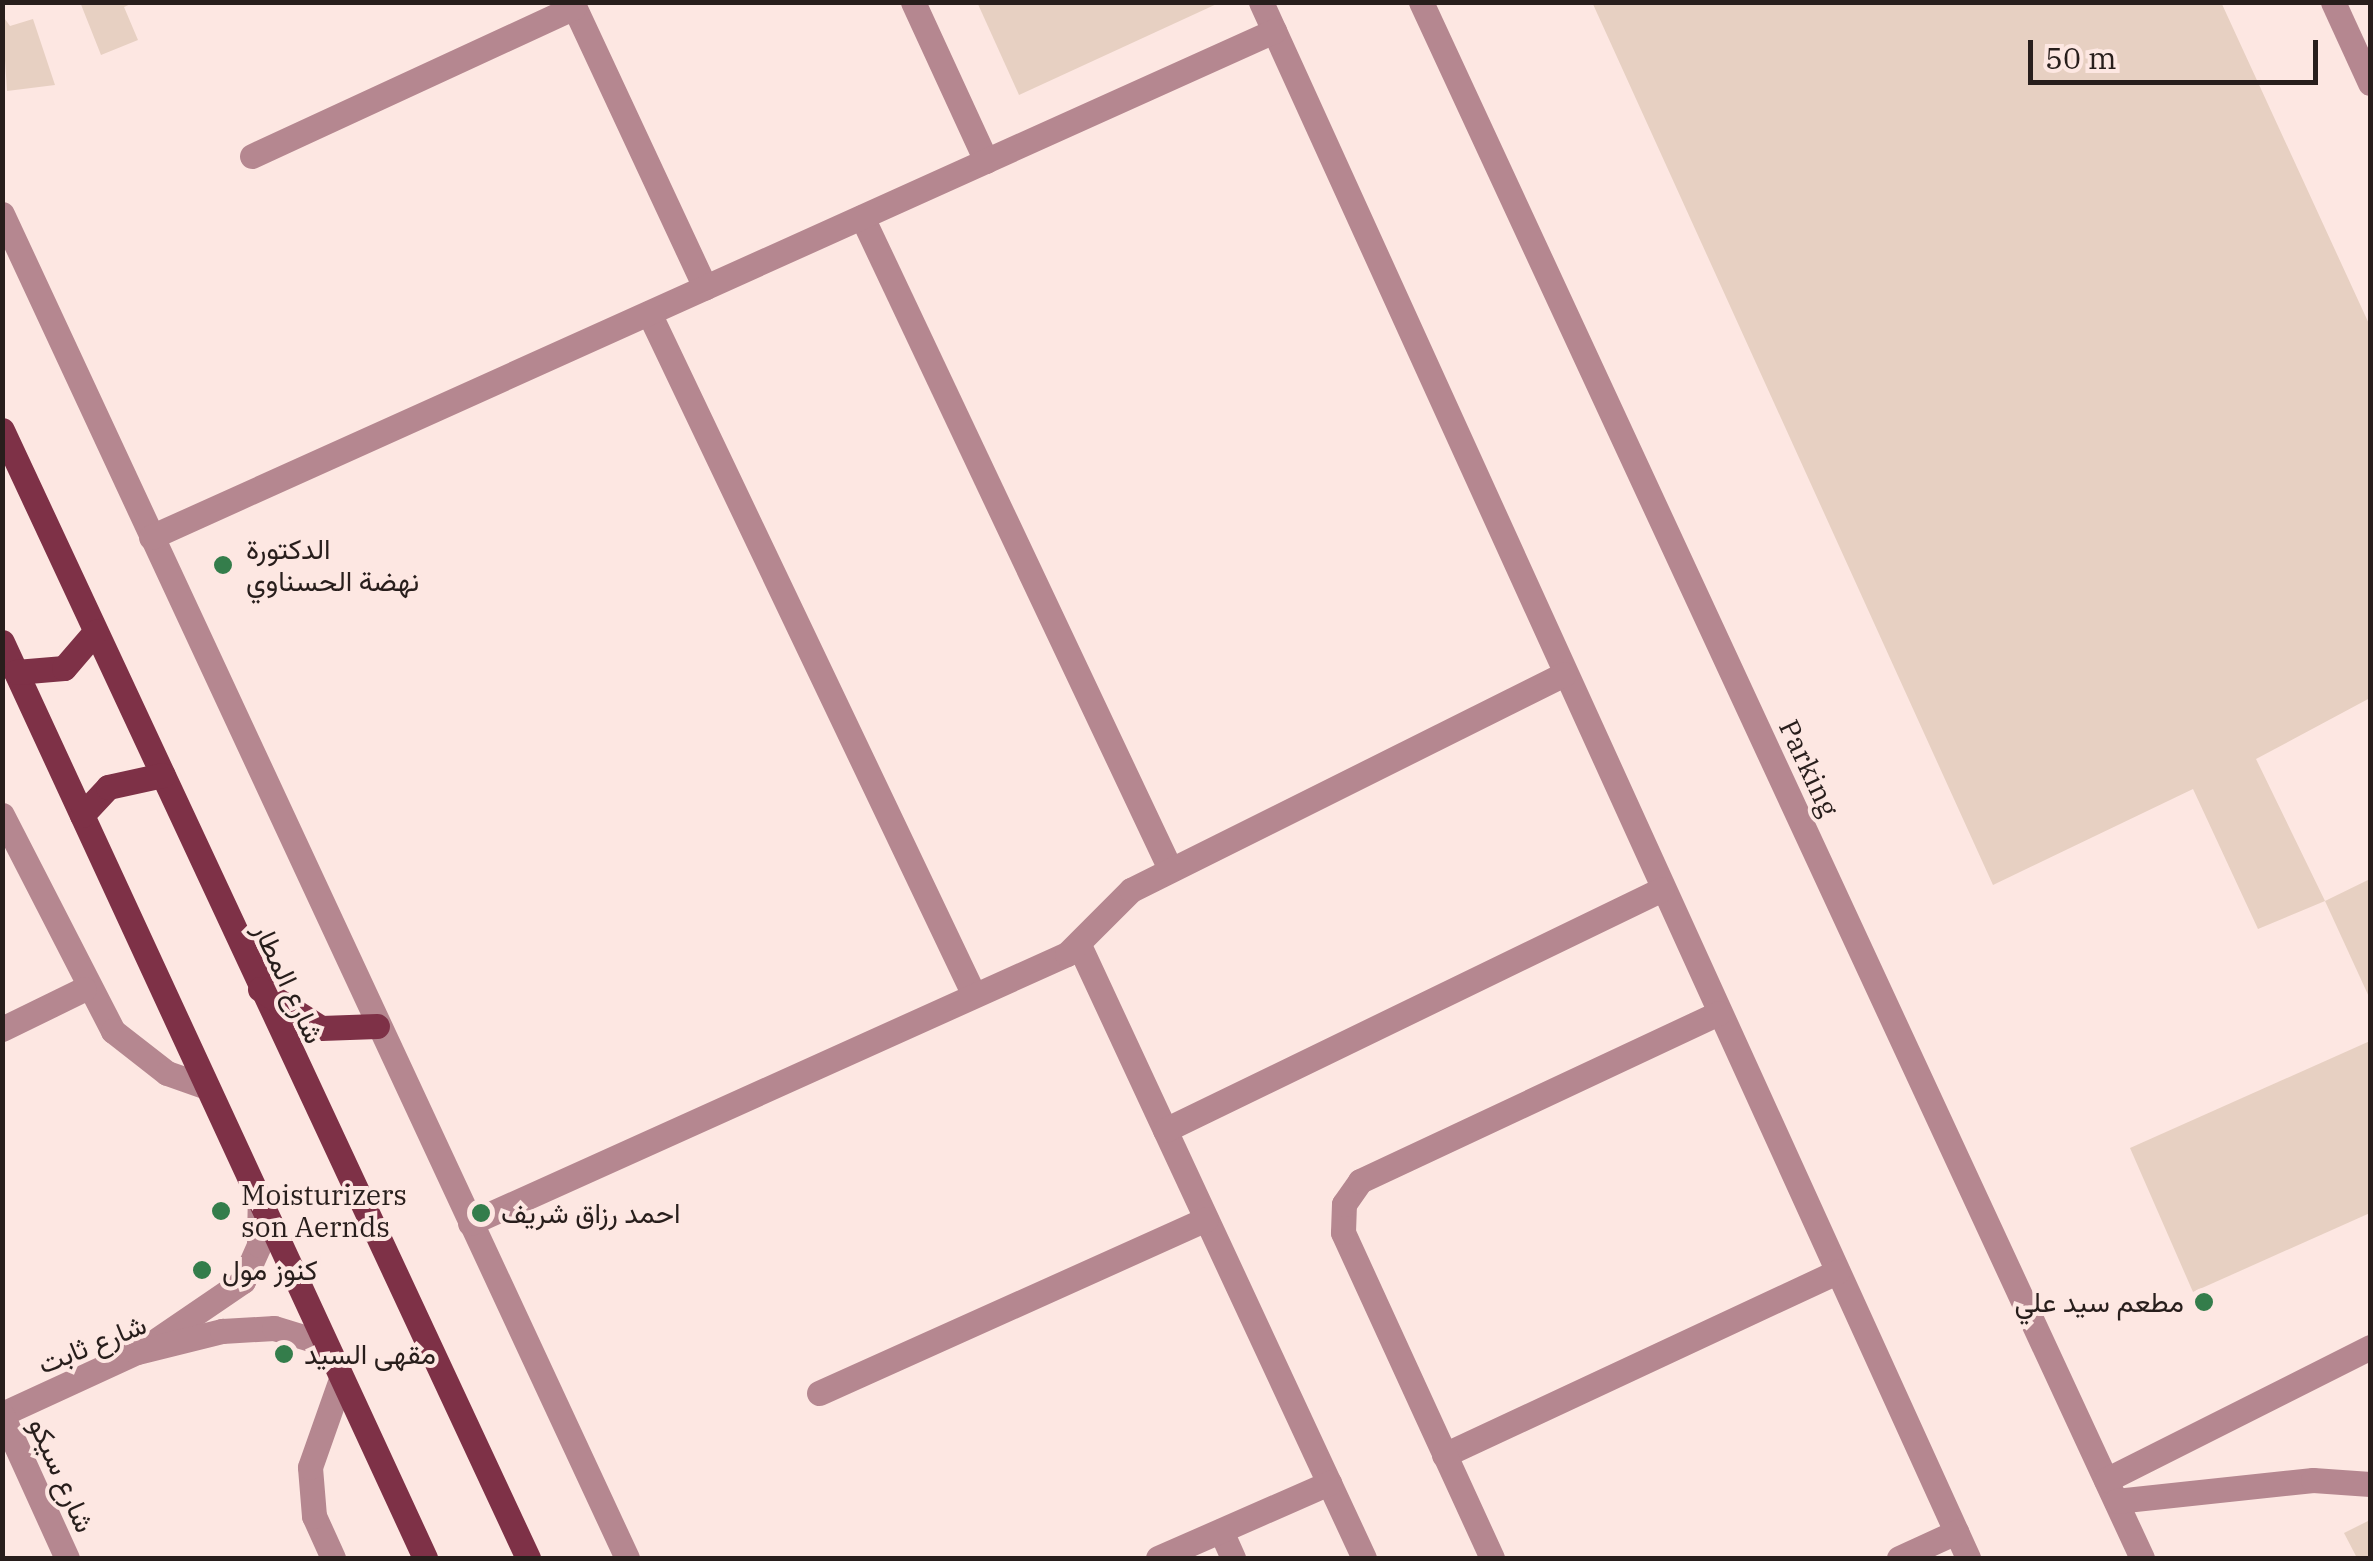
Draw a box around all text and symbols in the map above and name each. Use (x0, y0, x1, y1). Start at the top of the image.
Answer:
scale bar (2033, 20, 2323, 82)
text: 50 m (2045, 38, 2117, 77)
place label: الدكتورة نهضة الحسناوي (246, 532, 419, 598)
marker: الدكتورة نهضة الحسناوي (210, 552, 236, 578)
street label: Parking (1772, 714, 1846, 822)
street label: شارع المطار (246, 917, 332, 1049)
place label: Moisturizers son Aernds (241, 1178, 407, 1244)
place label: احمد رزاق شريف (501, 1196, 681, 1230)
marker: Moisturizers son Aernds (210, 1200, 232, 1222)
marker: احمد رزاق شريف (470, 1202, 492, 1224)
place label: كنوز مول (222, 1253, 318, 1287)
marker: كنوز مول (191, 1259, 213, 1281)
place label: مطعم سيد علي (2015, 1285, 2184, 1319)
marker: مطعم سيد علي (2193, 1291, 2215, 1313)
street label: شارع ثابت (33, 1307, 151, 1381)
place label: مقهى السيد (304, 1337, 436, 1371)
marker: مقهى السيد (273, 1343, 295, 1365)
street label: شارع سيكو (22, 1413, 102, 1537)

